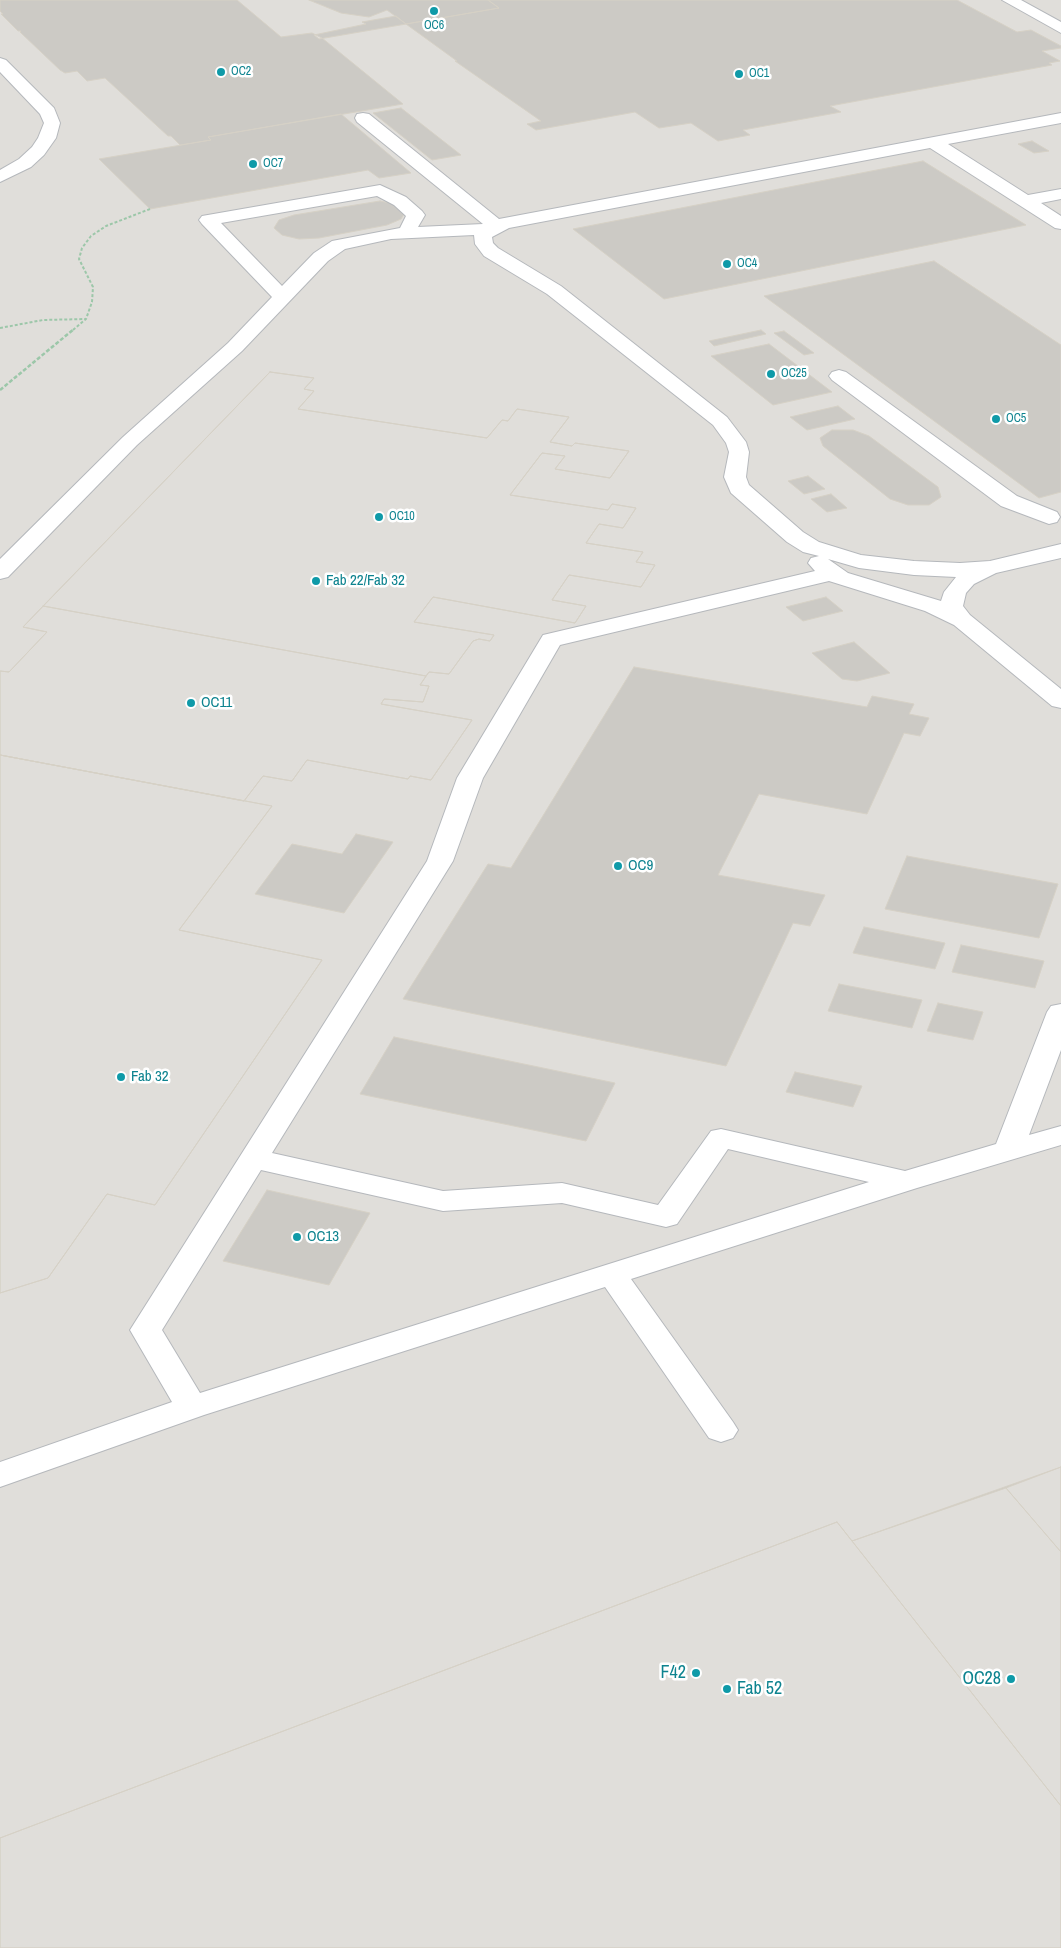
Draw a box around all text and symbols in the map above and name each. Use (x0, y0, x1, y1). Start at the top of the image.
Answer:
marker: OC6 (428, 5, 440, 17)
place label: OC6 (424, 19, 444, 33)
place label: OC2 (231, 65, 251, 79)
marker: OC2 (215, 66, 227, 78)
place label: OC1 (749, 67, 769, 81)
marker: OC1 (733, 68, 745, 80)
place label: OC7 (263, 157, 283, 171)
marker: OC7 (247, 158, 259, 170)
place label: OC4 (737, 257, 757, 271)
marker: OC4 (721, 258, 733, 270)
place label: OC25 (781, 367, 807, 381)
marker: OC25 (765, 368, 777, 380)
place label: OC5 (1006, 412, 1026, 426)
marker: OC5 (990, 413, 1002, 425)
place label: OC10 (389, 510, 415, 524)
marker: OC10 (373, 511, 385, 523)
place label: Fab 22/Fab 32 (326, 572, 405, 590)
marker: Fab 22/Fab 32 (310, 575, 322, 587)
place label: OC11 (201, 694, 232, 712)
marker: OC11 (185, 697, 197, 709)
place label: OC9 (628, 857, 653, 875)
marker: OC9 (612, 860, 624, 872)
place label: Fab 32 (131, 1068, 169, 1086)
marker: Fab 32 (115, 1071, 127, 1083)
place label: OC13 (307, 1228, 339, 1246)
marker: OC13 (291, 1231, 303, 1243)
place label: F42 (661, 1662, 686, 1684)
marker: F42 (690, 1667, 702, 1679)
place label: OC28 (962, 1668, 1001, 1690)
marker: OC28 (1005, 1673, 1017, 1685)
place label: Fab 52 (737, 1678, 782, 1700)
marker: Fab 52 (721, 1683, 733, 1695)

